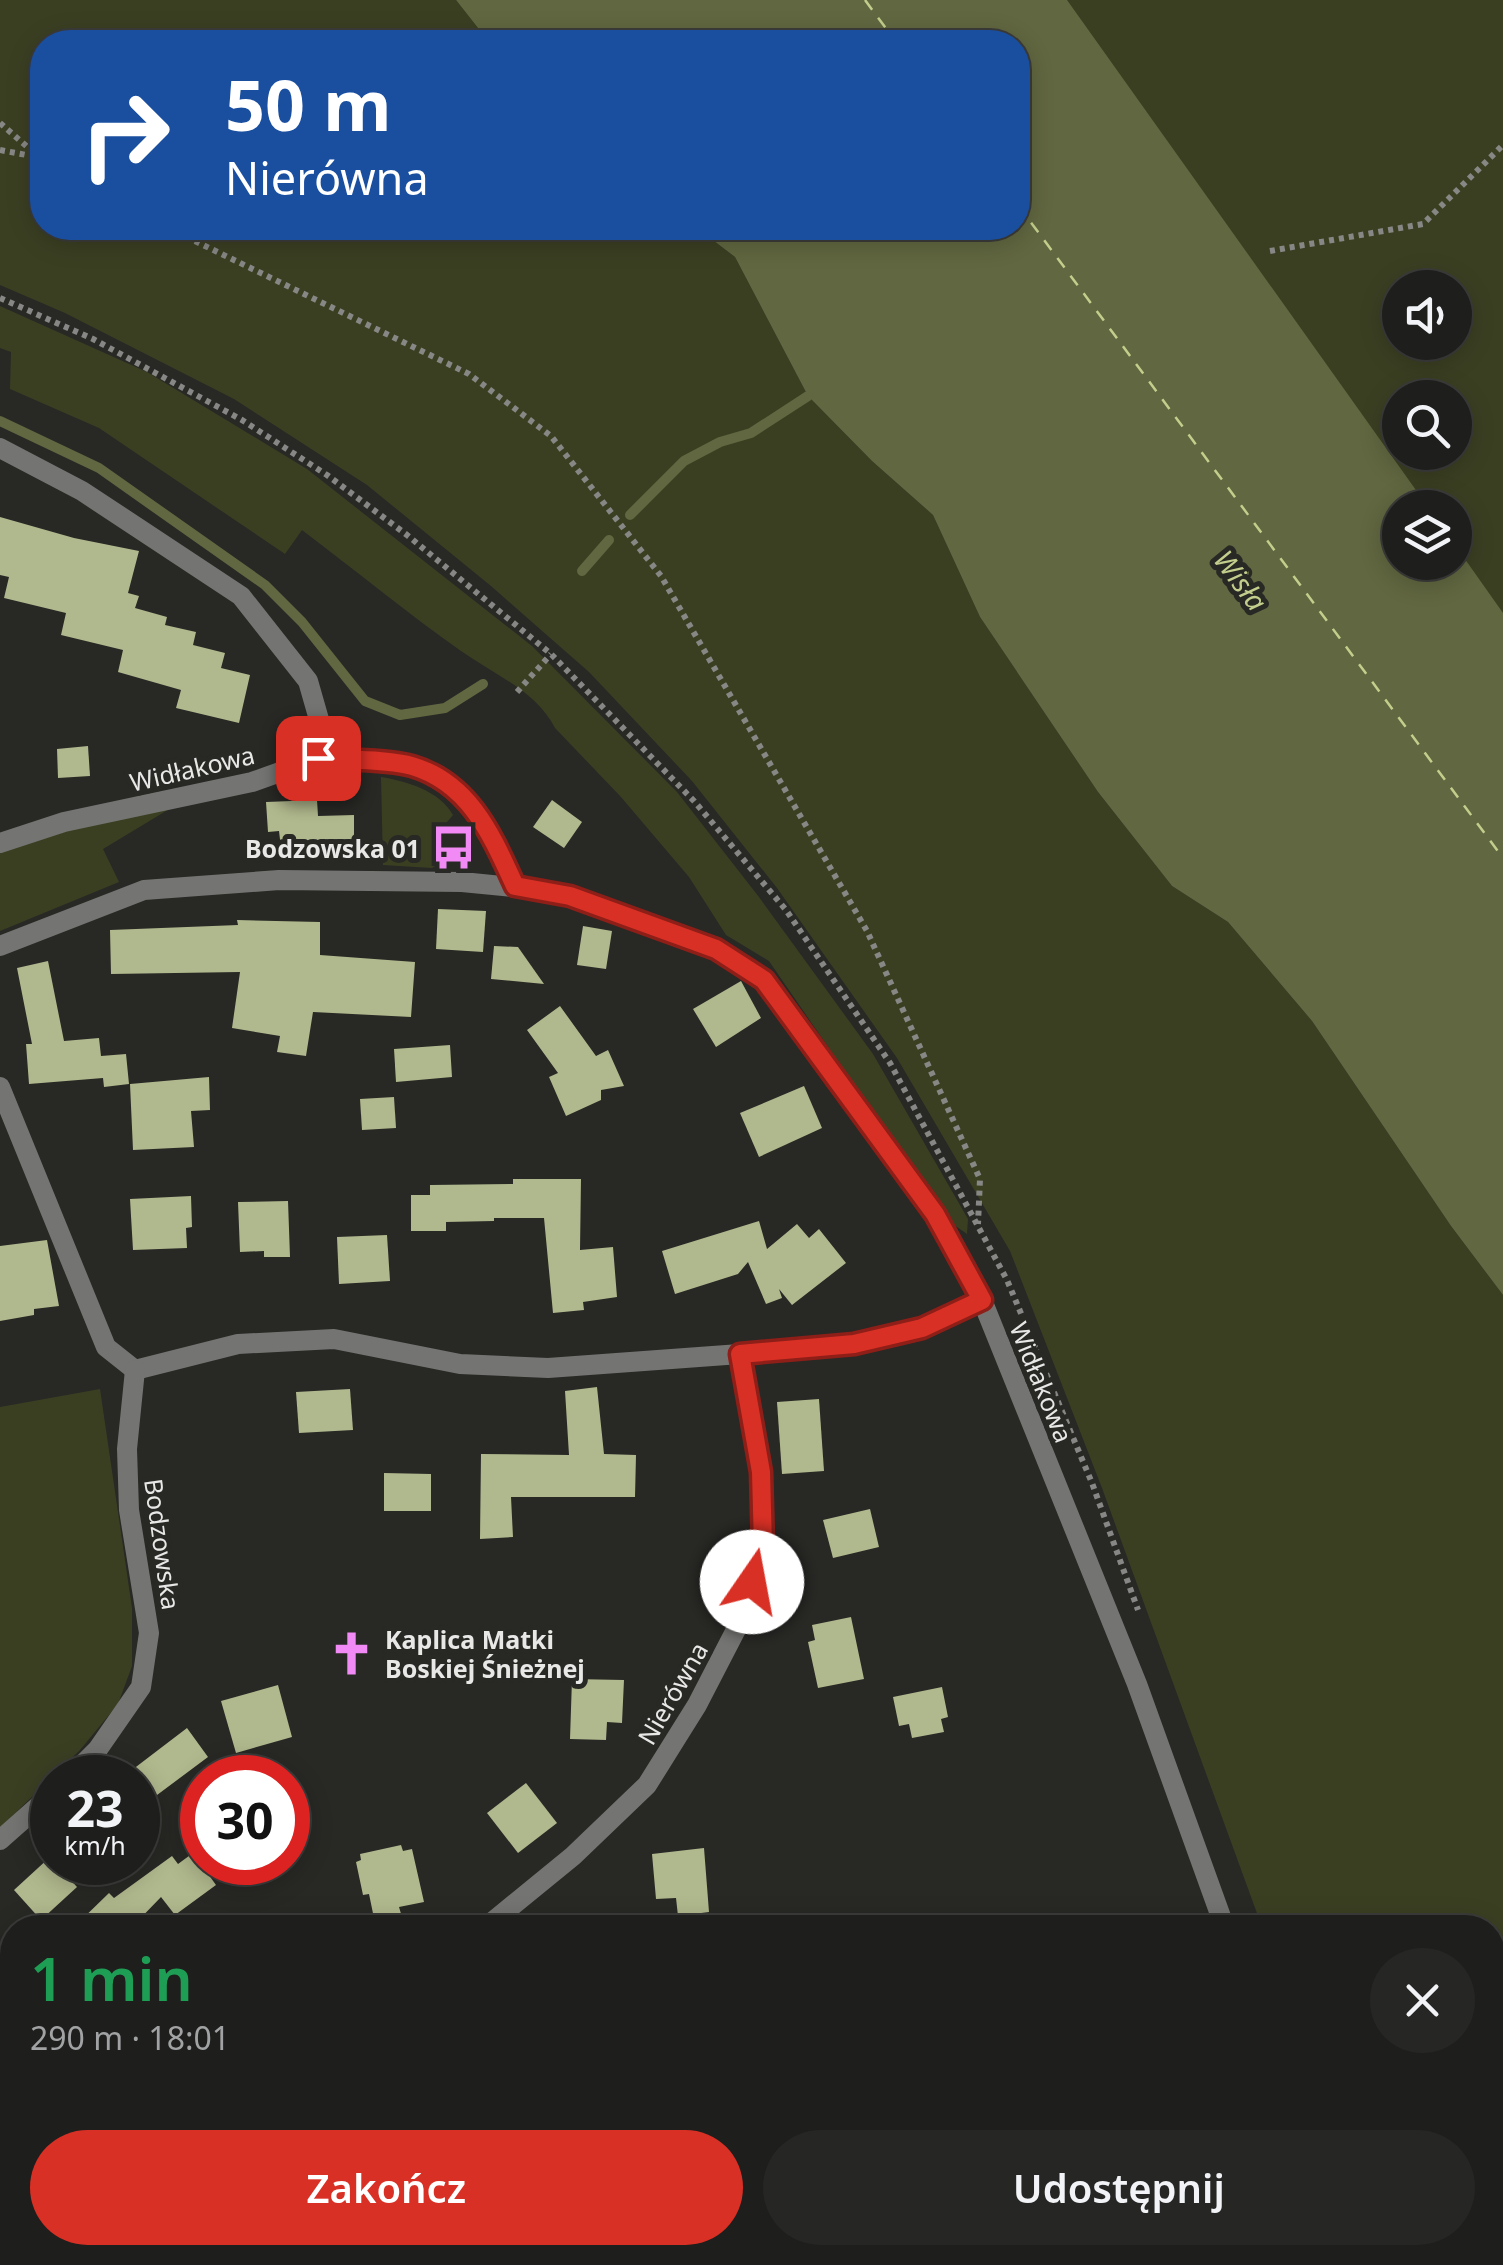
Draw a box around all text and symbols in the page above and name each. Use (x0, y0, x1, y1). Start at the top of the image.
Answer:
text: 50 m (225, 56, 392, 152)
icon: right (60, 70, 190, 200)
text: Nierówna (225, 147, 429, 208)
map controls (1382, 270, 1472, 580)
button: sound (1382, 270, 1472, 360)
button: search (1382, 380, 1472, 470)
button: layers (1382, 490, 1472, 580)
water label: Wisła (1206, 542, 1276, 618)
pin (276, 716, 361, 801)
icon: arrive (291, 731, 346, 786)
street label: Widłakowa (126, 737, 258, 799)
bus stop icon: Bodzowska 01 (429, 824, 477, 872)
place label: Bodzowska 01 (245, 831, 420, 865)
street label: Widłakowa (1002, 1317, 1082, 1447)
street label: Bodzowska (137, 1476, 189, 1612)
position arrow (700, 1530, 804, 1634)
place label: Kaplica Matki Boskiej Śnieżnej (385, 1622, 585, 1685)
church icon: Kaplica Matki Boskiej Śnieżnej (328, 1629, 376, 1677)
street label: Nierówna (629, 1636, 715, 1750)
speed limit sign: 30 (180, 1755, 310, 1885)
text: 23 (66, 1774, 124, 1842)
text: km/h (64, 1828, 126, 1862)
text: 1 min (30, 1937, 193, 2019)
button: close (1370, 1948, 1475, 2053)
text: 290 m · 18:01 (30, 2016, 230, 2059)
button: Zakończ (30, 2130, 743, 2245)
button: Udostępnij (763, 2130, 1475, 2245)

